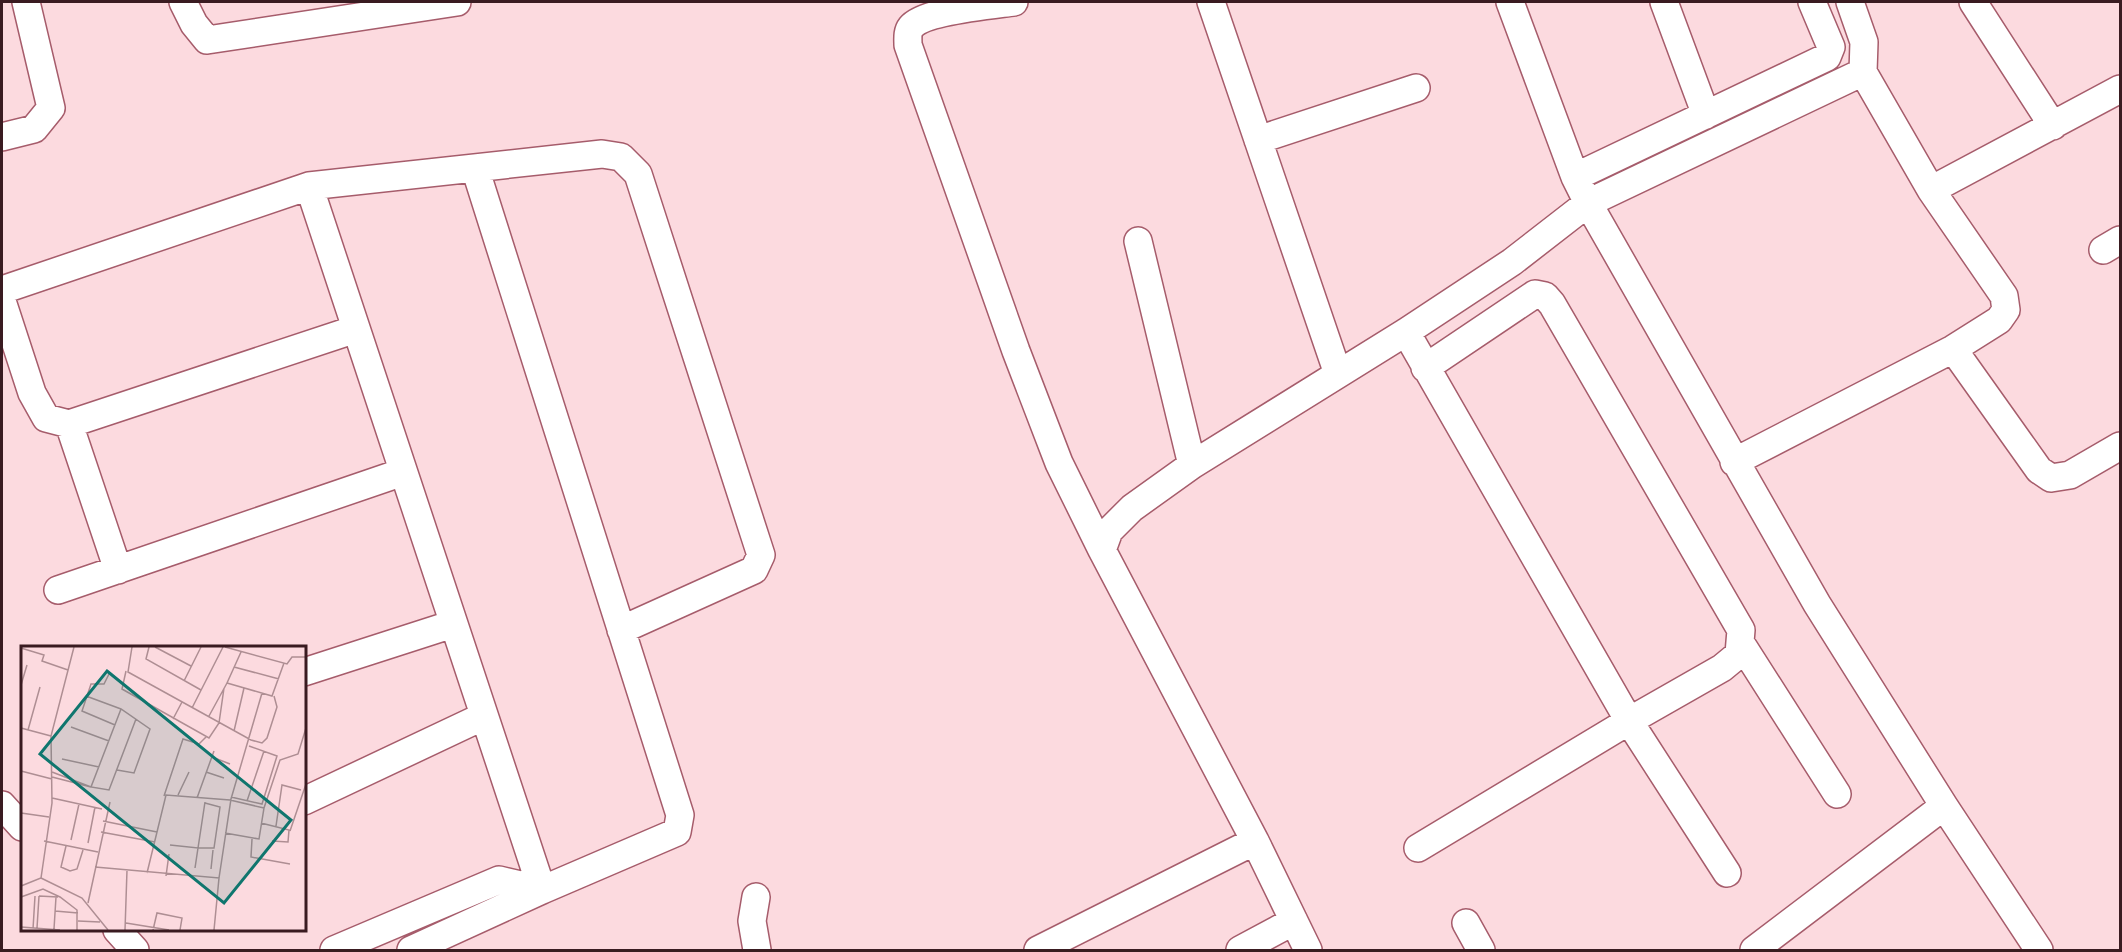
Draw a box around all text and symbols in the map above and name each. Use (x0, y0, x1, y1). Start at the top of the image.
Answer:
inset map (21, 646, 306, 931)

